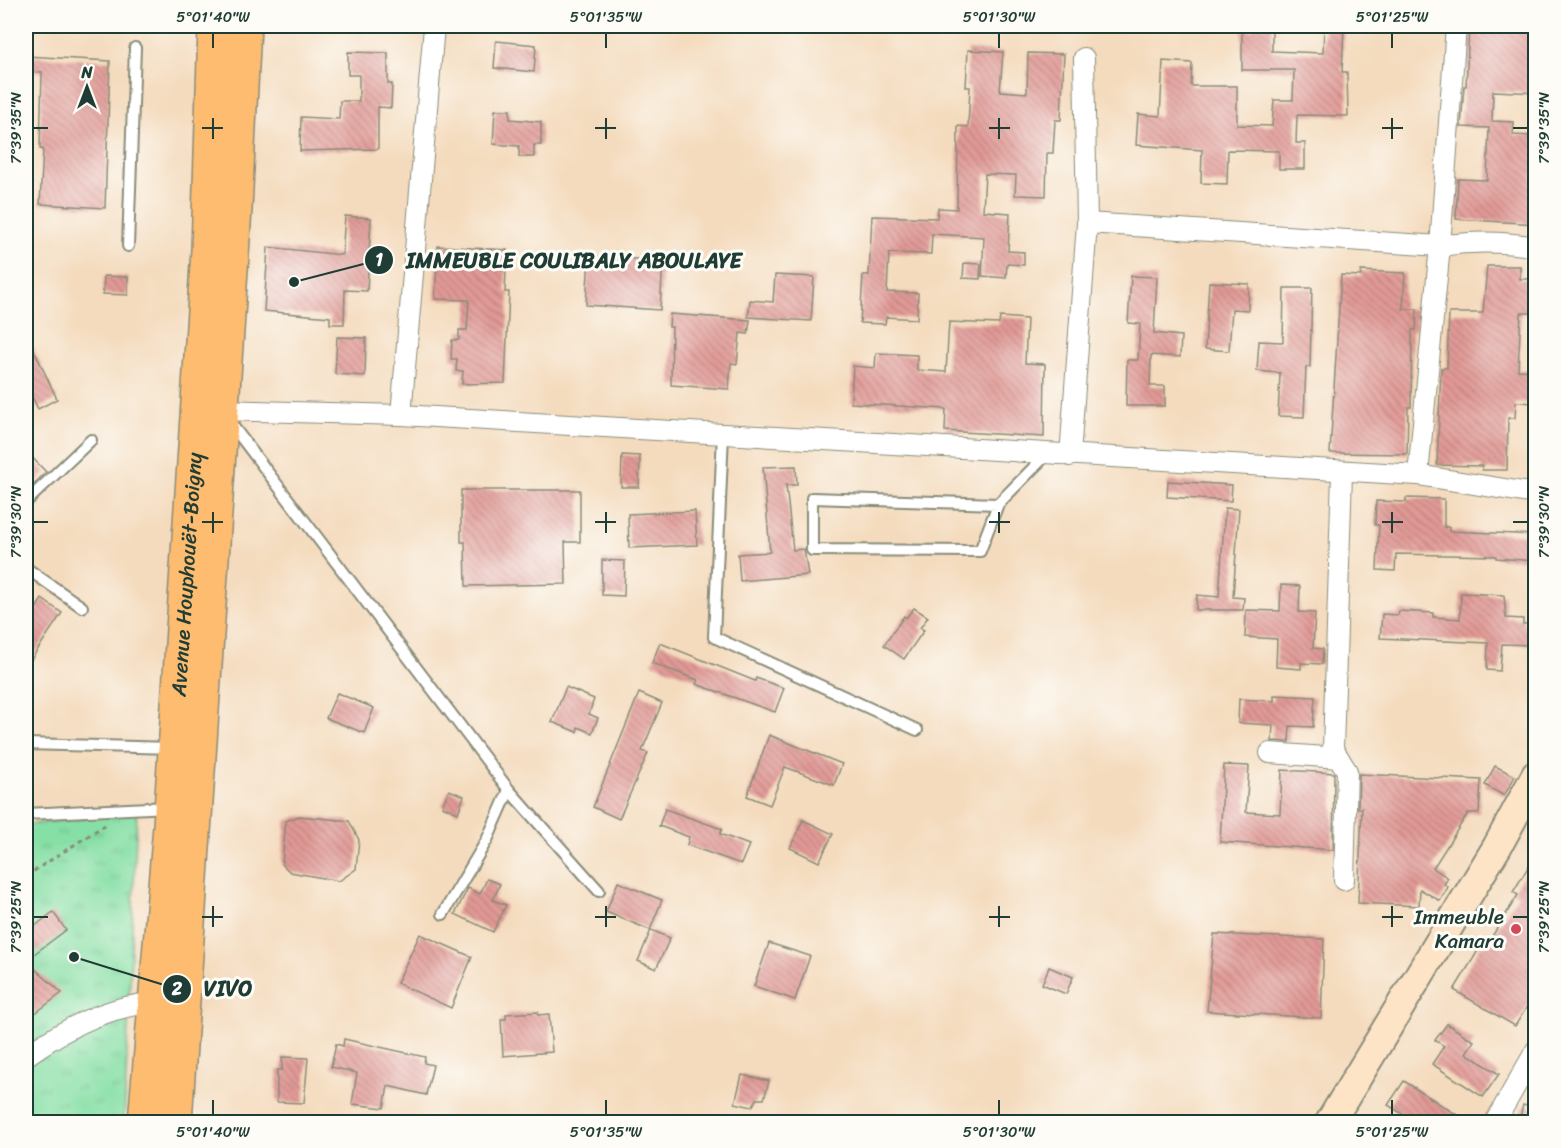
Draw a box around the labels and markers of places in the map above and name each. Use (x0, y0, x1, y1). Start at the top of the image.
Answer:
callout: IMMEUBLE COULIBALY ABOULAYE (364, 240, 754, 280)
place label: Immeuble Kamara (1413, 898, 1504, 960)
marker: Immeuble Kamara (1509, 922, 1523, 936)
callout: VIVO (162, 969, 265, 1009)

